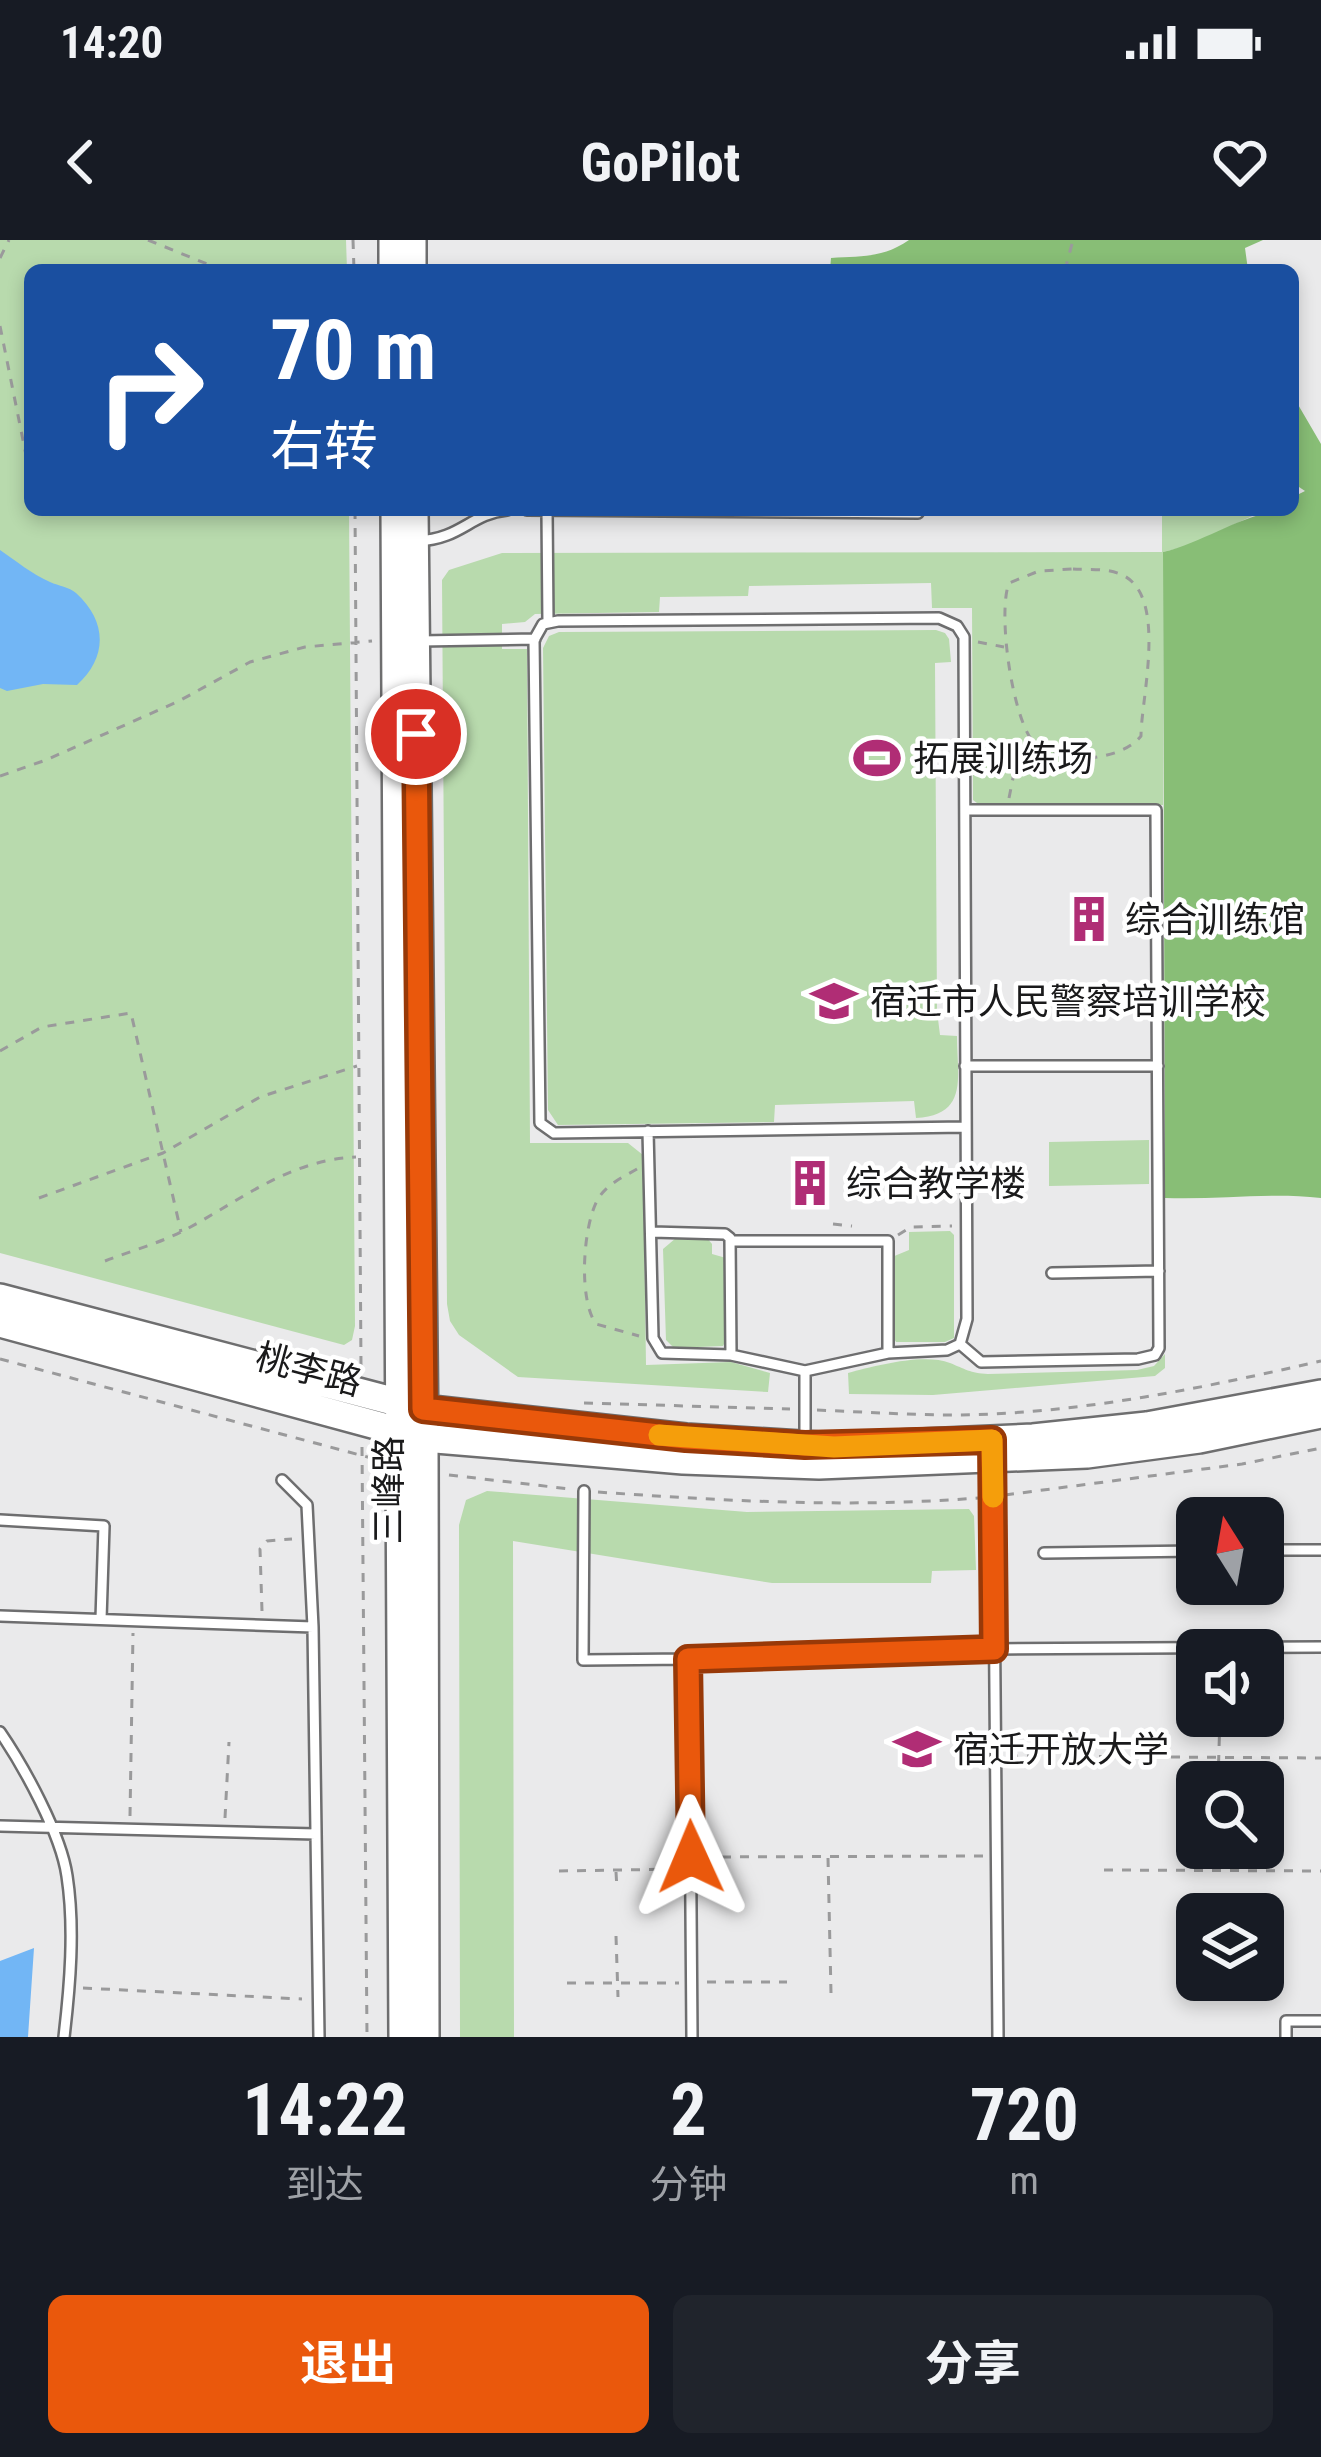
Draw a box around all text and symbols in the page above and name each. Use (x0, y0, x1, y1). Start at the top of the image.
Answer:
text: 14:20 (60, 16, 163, 69)
icon: back (48, 129, 114, 195)
icon: heart (1207, 129, 1273, 195)
text: GoPilot (581, 131, 740, 194)
text: 70 m (270, 301, 437, 400)
icon: right (72, 312, 228, 468)
text: 右转 (270, 415, 378, 478)
pin (365, 683, 467, 785)
icon: arrive (383, 701, 449, 767)
sports icon: 拓展训练场 (852, 733, 902, 783)
place label: 拓展训练场 (913, 738, 1093, 780)
building icon: 综合训练馆 (1064, 894, 1114, 944)
place label: 综合训练馆 (1125, 899, 1305, 941)
school or university icon: 宿迁市人民警察培训学校 (809, 976, 859, 1026)
place label: 宿迁市人民警察培训学校 (870, 981, 1266, 1023)
building icon: 综合教学楼 (785, 1158, 835, 1208)
place label: 综合教学楼 (846, 1163, 1026, 1205)
street label: 桃李路 (251, 1336, 366, 1404)
street label: 三峰路 (368, 1436, 410, 1544)
north arrow (1176, 1497, 1284, 1605)
map controls (1176, 1497, 1284, 2001)
button: sound (1176, 1629, 1284, 1737)
school or university icon: 宿迁开放大学 (892, 1724, 942, 1774)
place label: 宿迁开放大学 (953, 1729, 1169, 1771)
button: search (1176, 1761, 1284, 1869)
position arrow (628, 1794, 754, 1920)
button: layers (1176, 1893, 1284, 2001)
text: 14:22 (242, 2068, 407, 2153)
text: 2 (670, 2068, 707, 2153)
text: 720 (970, 2073, 1079, 2158)
text: m (1010, 2158, 1039, 2204)
text: 到达 (286, 2162, 364, 2208)
text: 分钟 (650, 2162, 728, 2208)
button: 退出 (48, 2295, 649, 2433)
button: 分享 (673, 2295, 1273, 2433)

